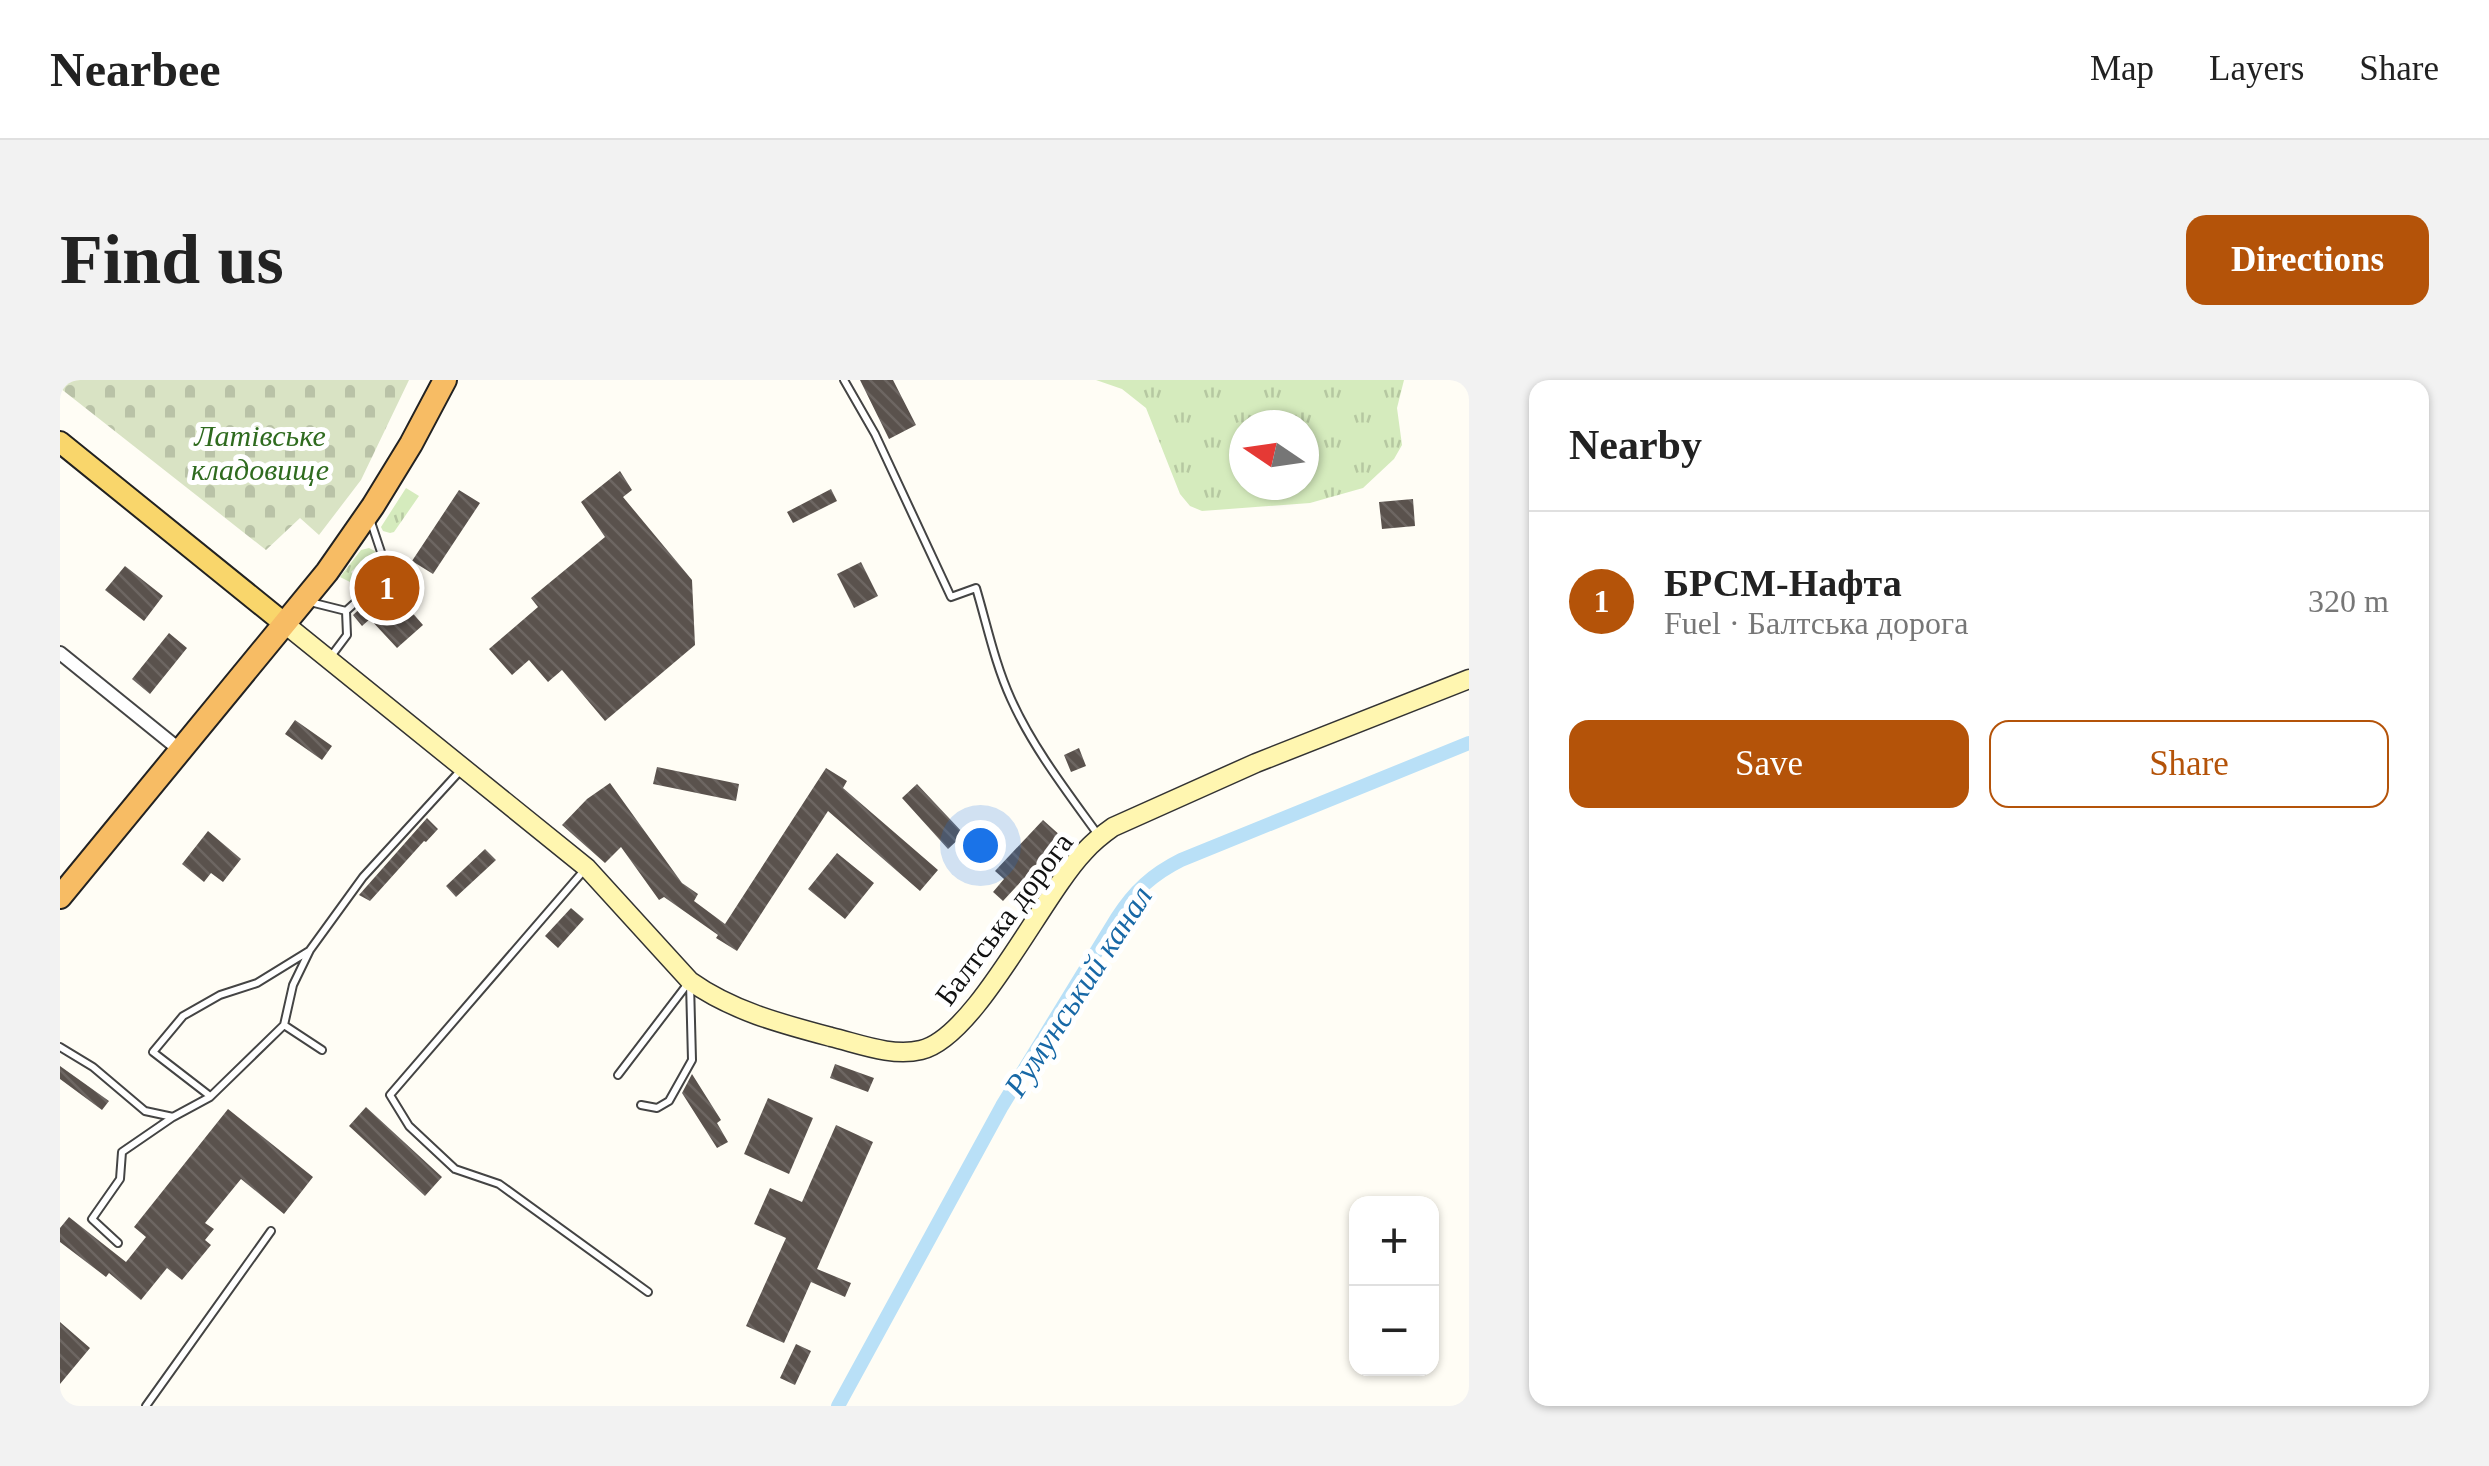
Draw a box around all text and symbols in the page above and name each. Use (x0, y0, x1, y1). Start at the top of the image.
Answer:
text: Nearbee (50, 43, 221, 96)
text: Map (2090, 49, 2154, 88)
text: Layers (2209, 49, 2304, 88)
text: Share (2359, 49, 2439, 88)
button: Directions (2186, 215, 2429, 305)
text: Find us (60, 221, 284, 298)
north arrow (1229, 410, 1319, 500)
park label: Латівське кладовище (191, 419, 329, 486)
text: Nearby (1569, 422, 1702, 468)
pin: 1 (354, 550, 420, 626)
text: БРСМ-Нафта (1664, 562, 1902, 604)
text: 1 (1594, 583, 1610, 619)
text: 320 m (2308, 583, 2389, 619)
text: Fuel · Балтська дорога (1664, 605, 1968, 641)
button: Save (1569, 720, 1969, 808)
button: Share (1989, 720, 2389, 808)
your location (955, 820, 1006, 871)
street label: Балтська дорога (928, 826, 1079, 1011)
water label: Румунський канал (996, 879, 1159, 1104)
map controls (1349, 1196, 1439, 1376)
button: + (1349, 1196, 1439, 1286)
button: − (1349, 1286, 1439, 1376)

